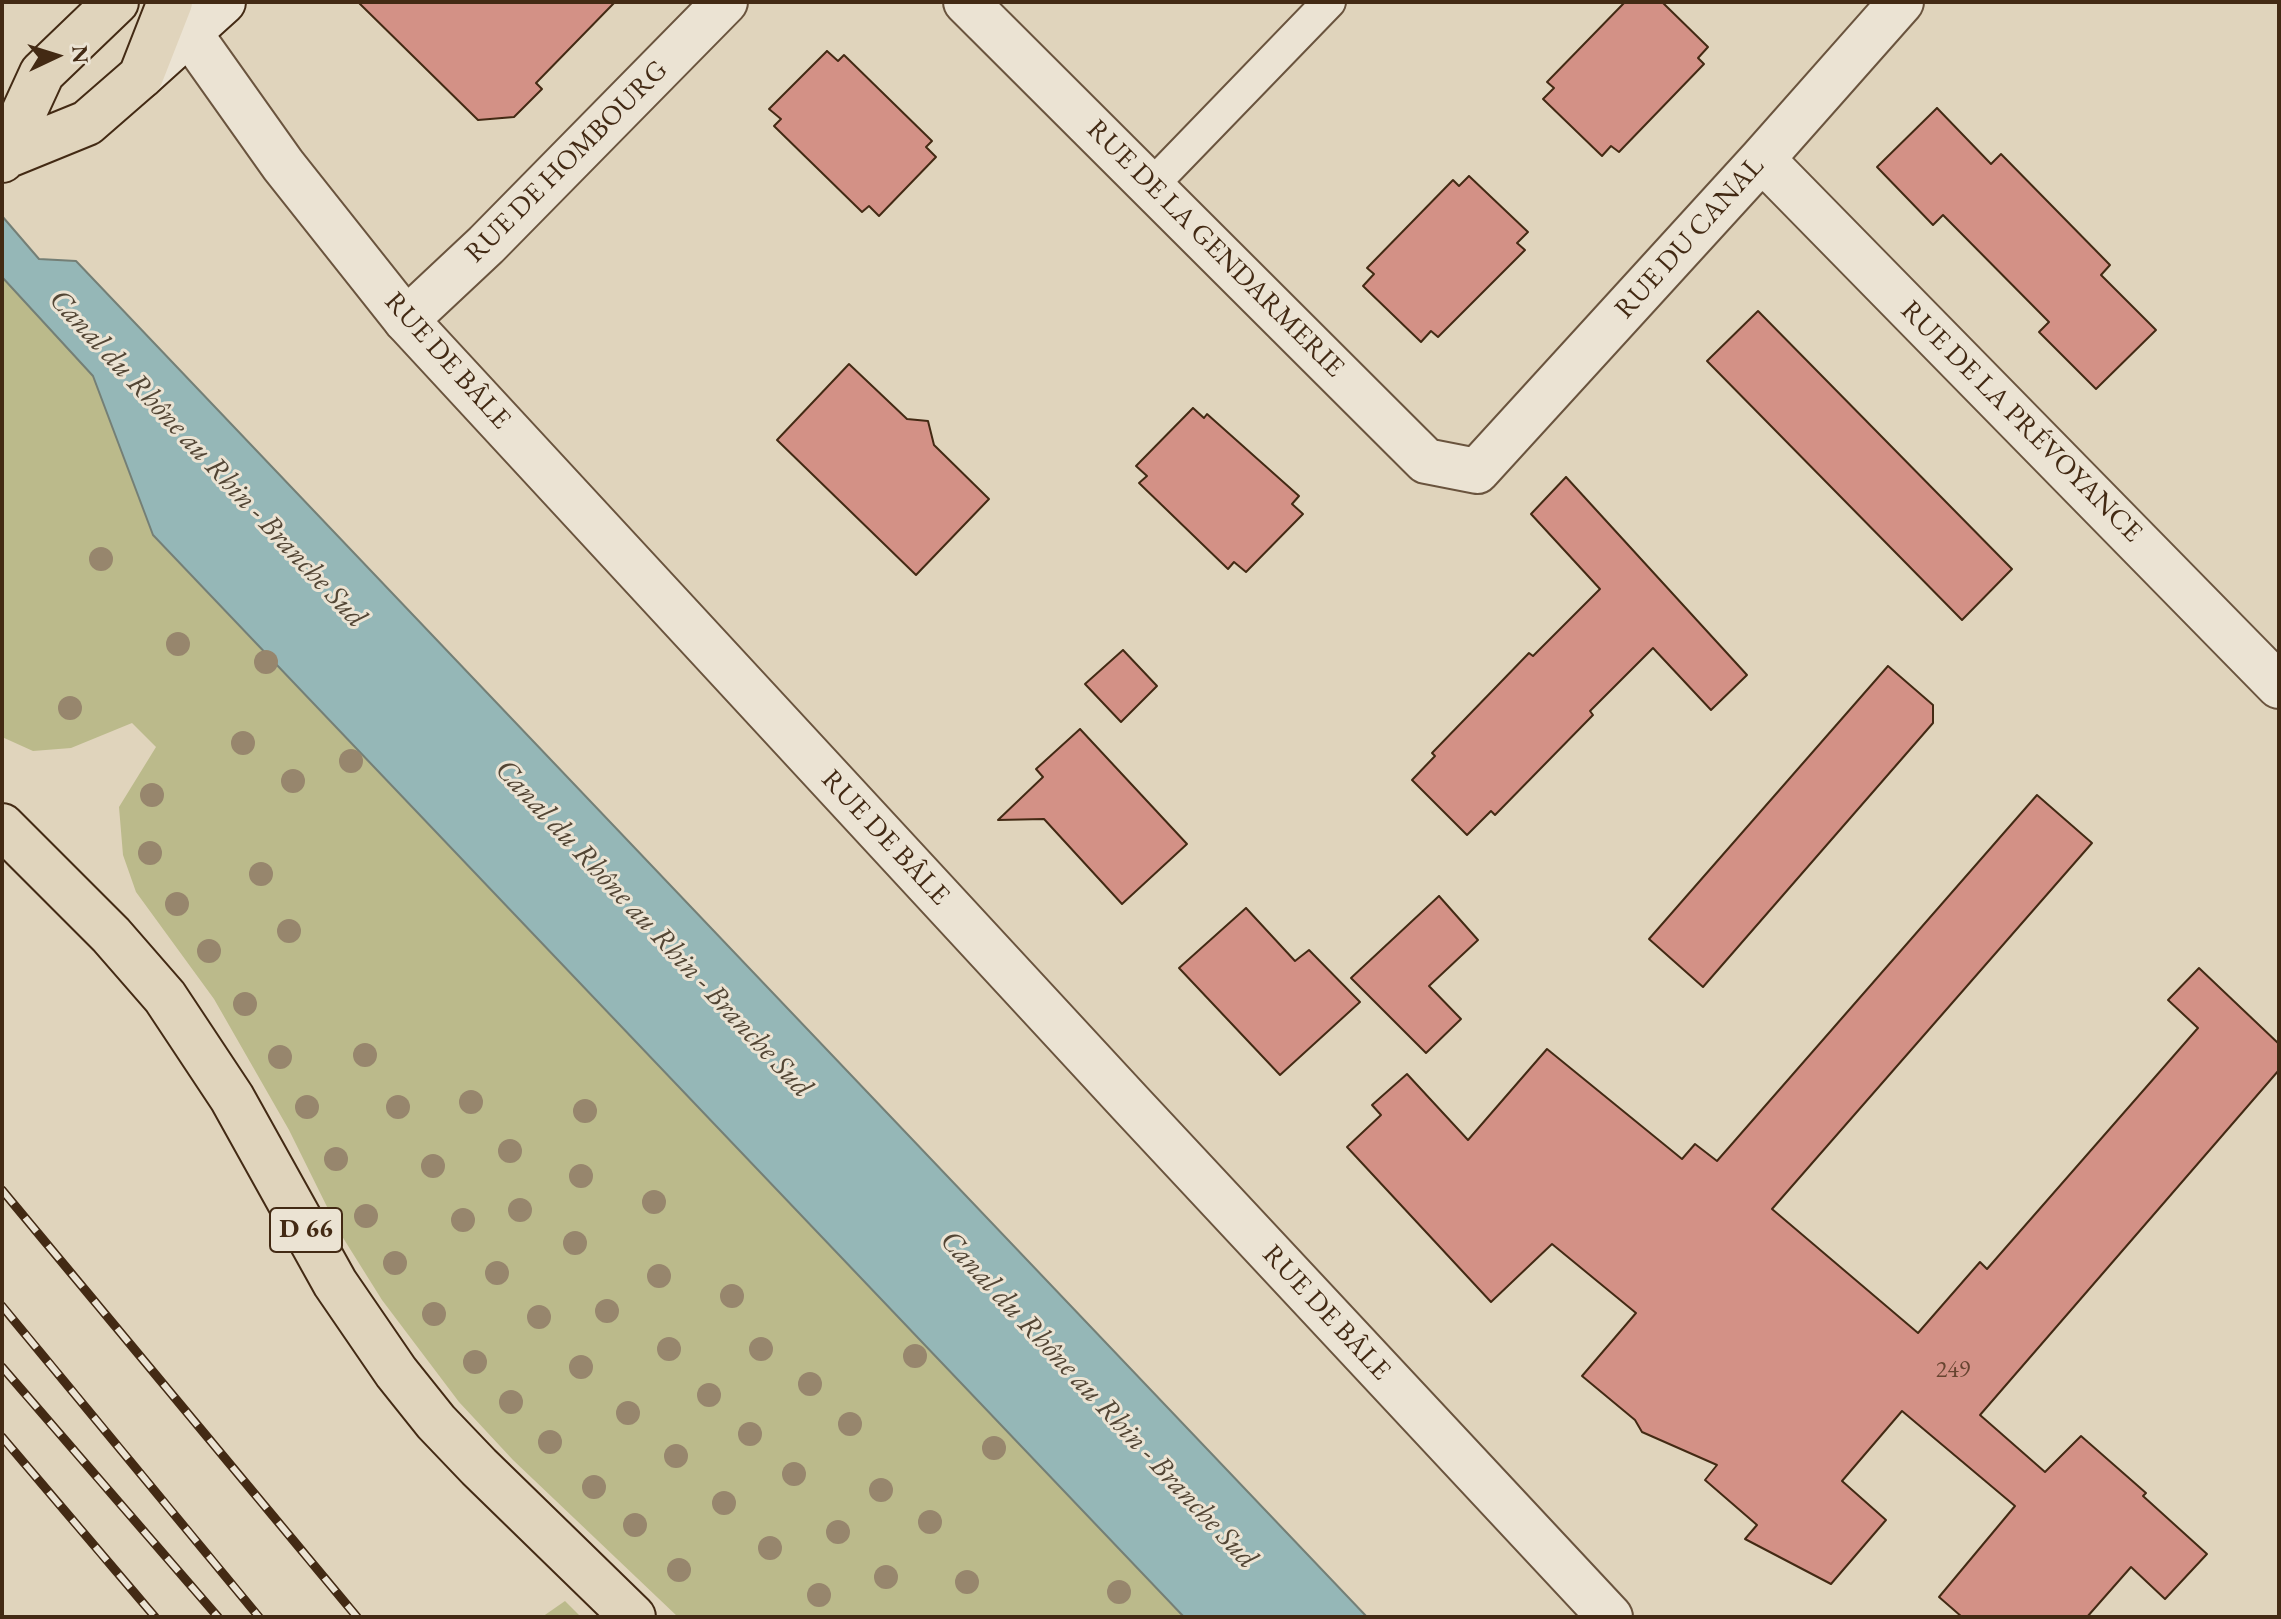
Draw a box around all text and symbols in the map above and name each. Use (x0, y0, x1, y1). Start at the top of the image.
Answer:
north arrow (16, 16, 96, 96)
text: N (65, 44, 96, 64)
street label: RUE DE HOMBOURG (459, 54, 675, 270)
street label: RUE DE LA GENDARMERIE (1079, 113, 1351, 385)
street label: RUE DU CANAL (1608, 150, 1772, 326)
water label: Canal du Rhône au Rhin - Branche Sud (41, 282, 373, 636)
street label: RUE DE BÂLE (377, 286, 517, 436)
street label: RUE DE LA PRÉVOYANCE (1893, 294, 2149, 550)
water label: Canal du Rhône au Rhin - Branche Sud (487, 752, 819, 1106)
street label: RUE DE BÂLE (814, 763, 956, 913)
road number: D 66 (270, 1208, 342, 1252)
water label: Canal du Rhône au Rhin - Branche Sud (932, 1223, 1264, 1577)
street label: RUE DE BÂLE (1255, 1238, 1397, 1388)
house number: 249 (1936, 1356, 1970, 1384)

